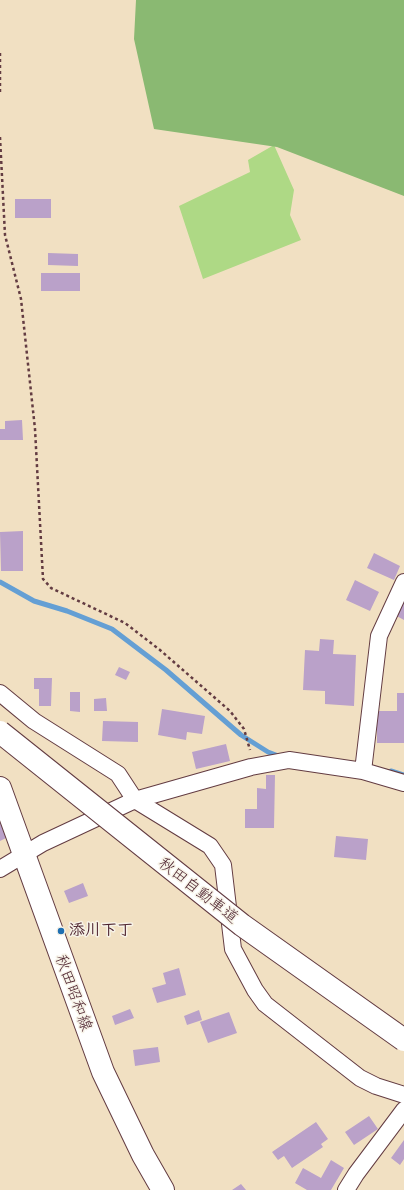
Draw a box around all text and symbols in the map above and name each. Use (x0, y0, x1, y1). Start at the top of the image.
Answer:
street label: 秋田自動車道 (154, 854, 242, 928)
place label: 添川下丁 (69, 921, 133, 941)
marker: 添川下丁 (56, 926, 66, 936)
street label: 秋田昭和線 (50, 952, 96, 1034)

